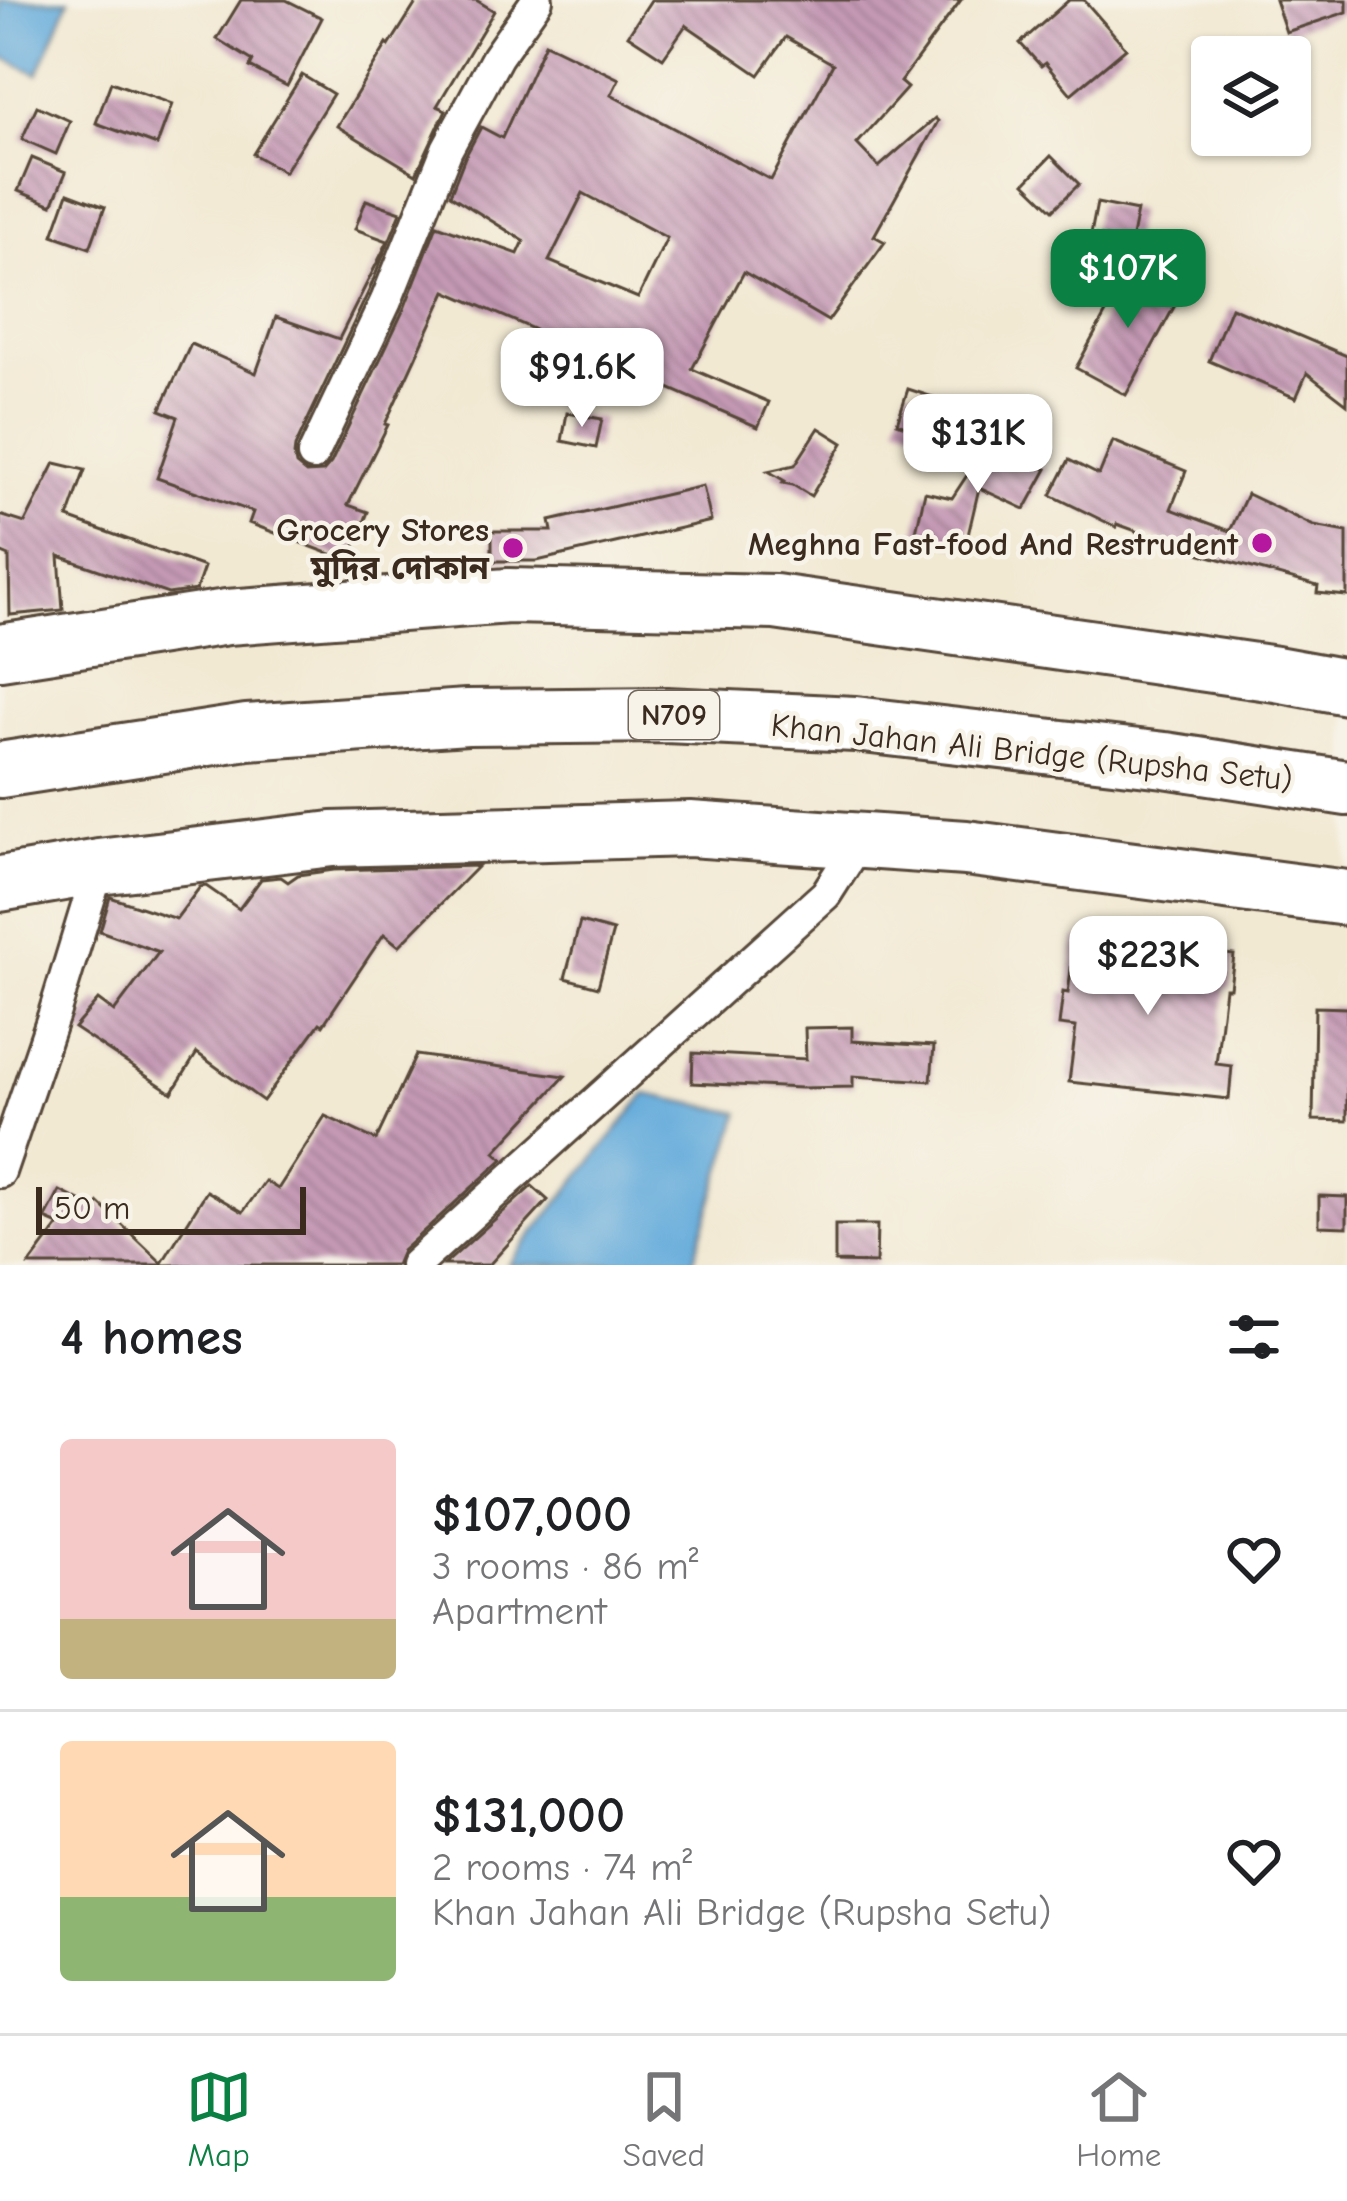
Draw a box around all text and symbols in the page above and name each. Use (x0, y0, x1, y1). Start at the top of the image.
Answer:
map controls (1191, 36, 1311, 156)
button: layers (1191, 36, 1311, 156)
pin: $107K (1044, 229, 1212, 331)
text: $107K (1078, 245, 1178, 290)
pin: $91.6K (484, 328, 680, 430)
text: $91.6K (528, 344, 636, 389)
pin: $131K (894, 394, 1062, 496)
text: $131K (930, 410, 1026, 455)
place label: Grocery Stores মুদির দোকান (276, 511, 489, 588)
place label: Meghna Fast-food And Restrudent (748, 525, 1239, 563)
marker: Meghna Fast-food And Restrudent (1249, 530, 1275, 556)
marker: Grocery Stores মুদির দোকান (500, 535, 526, 561)
road number: N709 (629, 691, 719, 739)
street label: Khan Jahan Ali Bridge (Rupsha Setu) (769, 706, 1295, 798)
pin: $223K (1064, 916, 1232, 1018)
text: $223K (1096, 932, 1200, 977)
scale bar (36, 1181, 306, 1234)
text: 50 m (54, 1189, 130, 1227)
icon: filters (1221, 1304, 1287, 1370)
text: 4 homes (60, 1308, 243, 1367)
text: $107,000 (432, 1485, 632, 1544)
icon: home (156, 1487, 300, 1631)
icon: heart (1221, 1526, 1287, 1592)
text: 3 rooms · 86 m² (432, 1544, 698, 1589)
text: Apartment (432, 1589, 607, 1634)
text: $131,000 (432, 1786, 625, 1845)
icon: home (156, 1789, 300, 1933)
icon: heart (1221, 1828, 1287, 1894)
text: 2 rooms · 74 m² (432, 1845, 692, 1890)
text: Khan Jahan Ali Bridge (Rupsha Setu) (432, 1890, 1052, 1935)
tab: Map (186, 2064, 252, 2174)
tab: Saved (623, 2064, 705, 2174)
tab: Home (1076, 2064, 1161, 2174)

